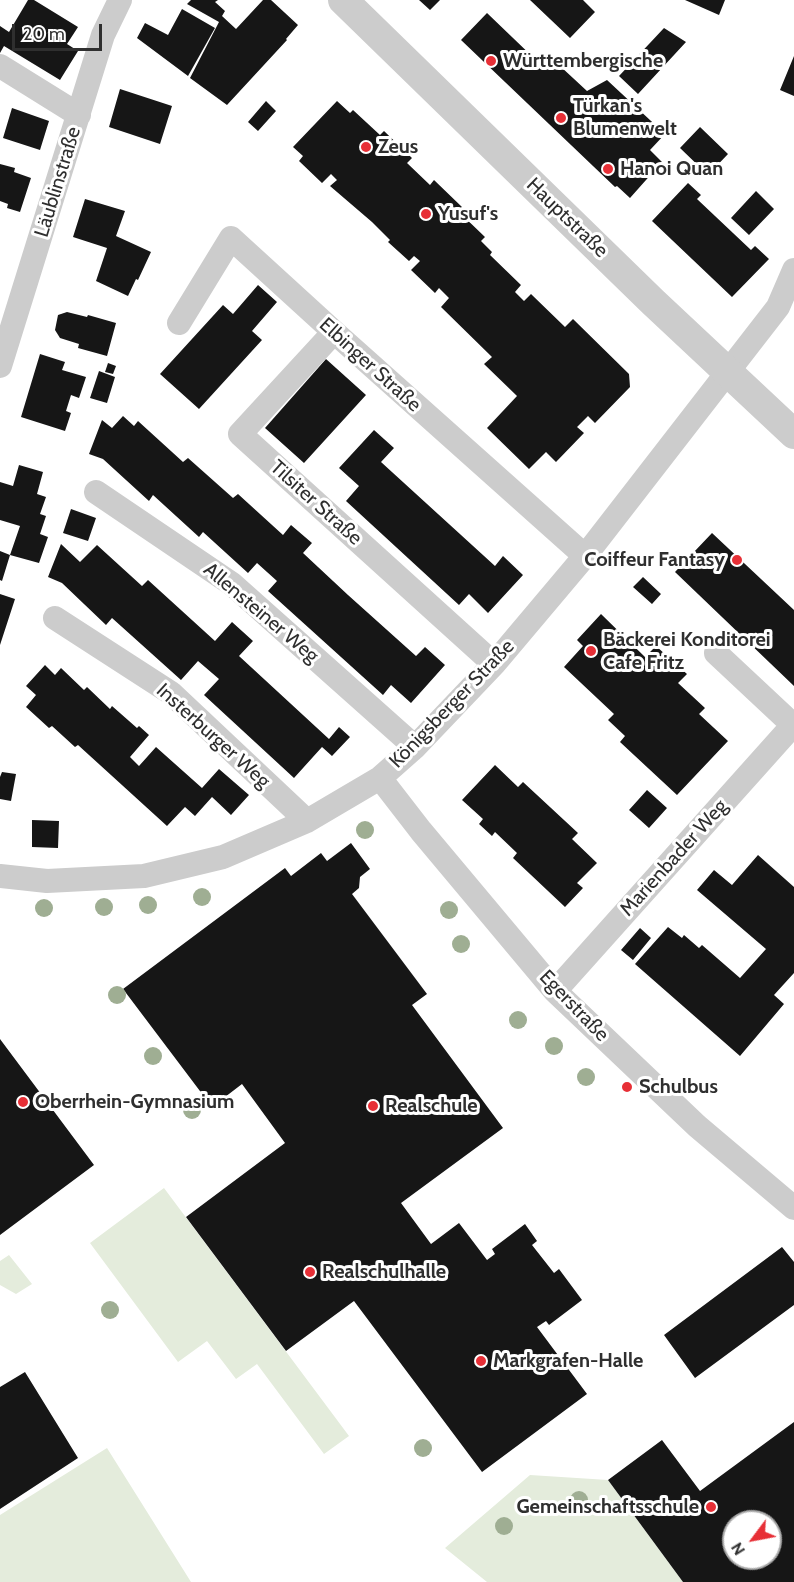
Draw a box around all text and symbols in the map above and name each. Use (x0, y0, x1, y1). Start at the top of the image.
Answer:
scale bar (15, 12, 105, 50)
text: 20 m (23, 23, 65, 45)
place label: Württembergische (503, 49, 663, 73)
marker: Württembergische (484, 54, 498, 68)
place label: Türkan's Blumenwelt (573, 94, 677, 141)
marker: Türkan's Blumenwelt (554, 111, 568, 125)
street label: Läublinstraße (30, 124, 86, 240)
place label: Zeus (378, 135, 418, 159)
marker: Zeus (359, 140, 373, 154)
place label: Hanoi Quan (620, 157, 723, 181)
marker: Hanoi Quan (601, 162, 615, 176)
street label: Hauptstraße (521, 173, 613, 263)
place label: Yusuf's (438, 202, 498, 226)
marker: Yusuf's (419, 207, 433, 221)
street label: Elbinger Straße (314, 313, 426, 417)
street label: Tilsiter Straße (265, 456, 367, 550)
place label: Coiffeur Fantasy (584, 548, 725, 572)
marker: Coiffeur Fantasy (730, 553, 744, 567)
street label: Allensteiner Weg (199, 558, 323, 668)
place label: Bäckerei Konditorei Cafe Fritz (603, 628, 770, 675)
street label: Königsberger Straße (385, 635, 519, 773)
marker: Bäckerei Konditorei Cafe Fritz (584, 644, 598, 658)
street label: Insterburger Weg (151, 679, 275, 793)
street label: Marienbader Weg (615, 795, 733, 921)
street label: Egerstraße (534, 965, 614, 1047)
place label: Schulbus (639, 1075, 718, 1099)
marker: Schulbus (620, 1080, 634, 1094)
place label: Oberrhein-Gymnasium (35, 1090, 234, 1114)
place label: Realschule (385, 1094, 478, 1118)
marker: Oberrhein-Gymnasium (16, 1095, 30, 1109)
marker: Realschule (366, 1099, 380, 1113)
place label: Realschulhalle (322, 1260, 446, 1284)
marker: Realschulhalle (303, 1265, 317, 1279)
place label: Markgrafen-Halle (493, 1349, 643, 1373)
marker: Markgrafen-Halle (474, 1354, 488, 1368)
place label: Gemeinschaftsschule (516, 1495, 699, 1519)
marker: Gemeinschaftsschule (704, 1500, 718, 1514)
north arrow (722, 1510, 782, 1570)
text: N (727, 1539, 749, 1559)

